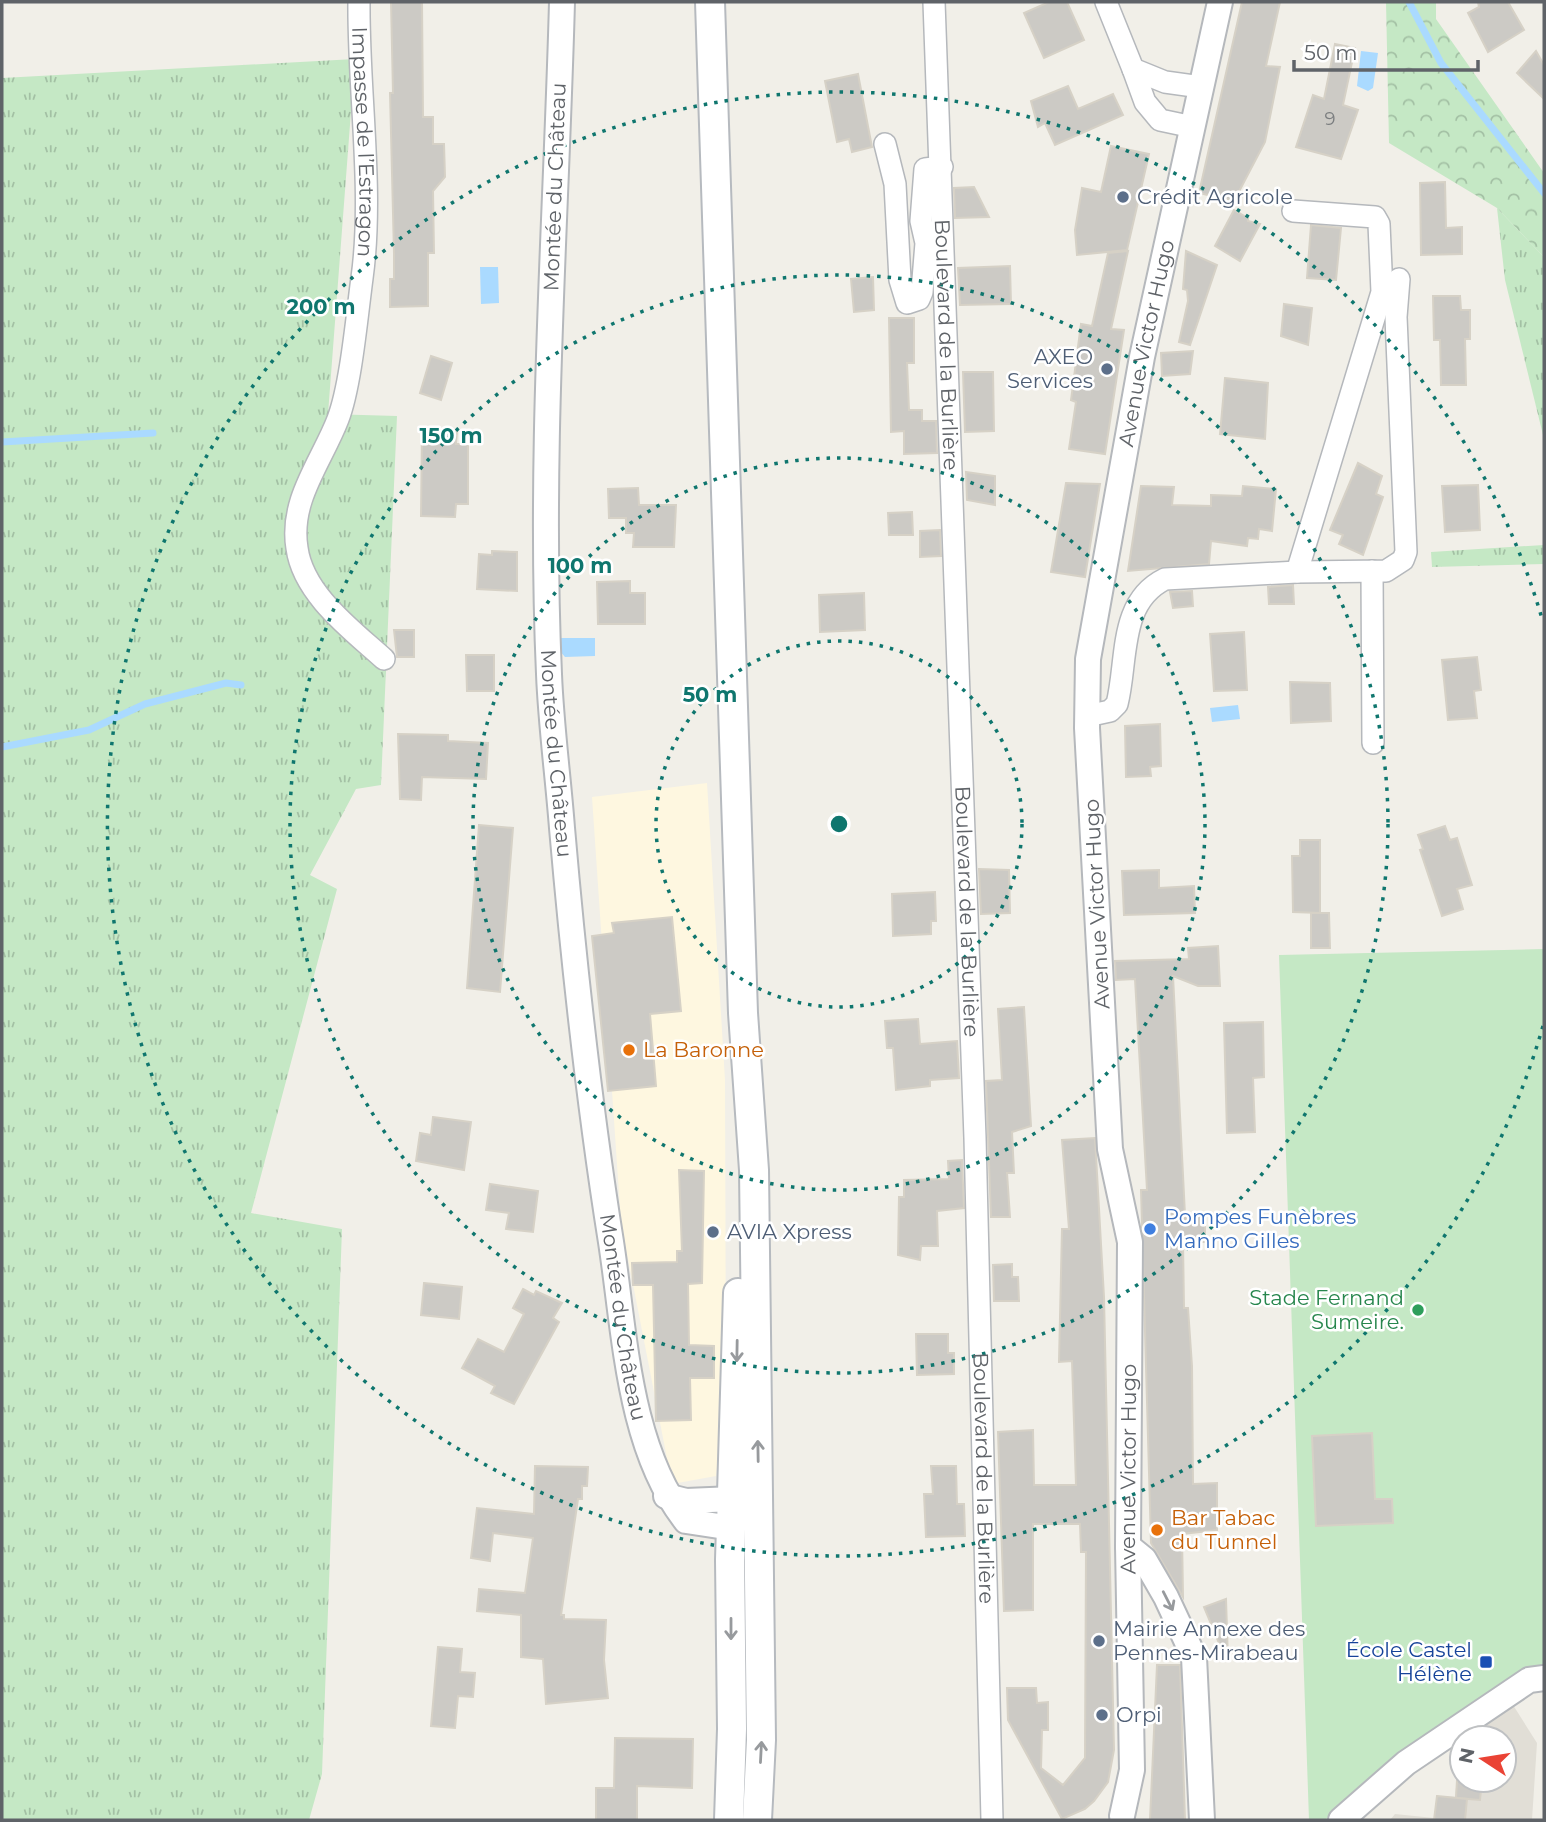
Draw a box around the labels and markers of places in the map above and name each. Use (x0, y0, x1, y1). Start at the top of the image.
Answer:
place label: Crédit Agricole (1137, 184, 1293, 209)
marker: Crédit Agricole (1115, 189, 1131, 205)
place label: AXEO Services (1007, 344, 1093, 393)
marker: AXEO Services (1099, 361, 1115, 377)
centre of rings (827, 812, 851, 836)
place label: La Baronne (643, 1037, 764, 1062)
marker: La Baronne (621, 1042, 637, 1058)
place label: Pompes Funèbres Manno Gilles (1164, 1204, 1356, 1253)
place label: AVIA Xpress (727, 1219, 852, 1244)
marker: Pompes Funèbres Manno Gilles (1142, 1221, 1158, 1237)
marker: AVIA Xpress (705, 1224, 721, 1240)
place label: Stade Fernand Sumeire. (1249, 1285, 1404, 1334)
marker: Stade Fernand Sumeire. (1410, 1302, 1426, 1318)
place label: Bar Tabac du Tunnel (1171, 1505, 1277, 1554)
marker: Bar Tabac du Tunnel (1149, 1522, 1165, 1538)
place label: Mairie Annexe des Pennes-Mirabeau (1113, 1616, 1305, 1665)
marker: Mairie Annexe des Pennes-Mirabeau (1091, 1633, 1107, 1649)
place label: École Castel Hélène (1346, 1637, 1472, 1686)
marker: École Castel Hélène (1478, 1654, 1494, 1670)
place label: Orpi (1116, 1702, 1162, 1727)
marker: Orpi (1094, 1707, 1110, 1723)

